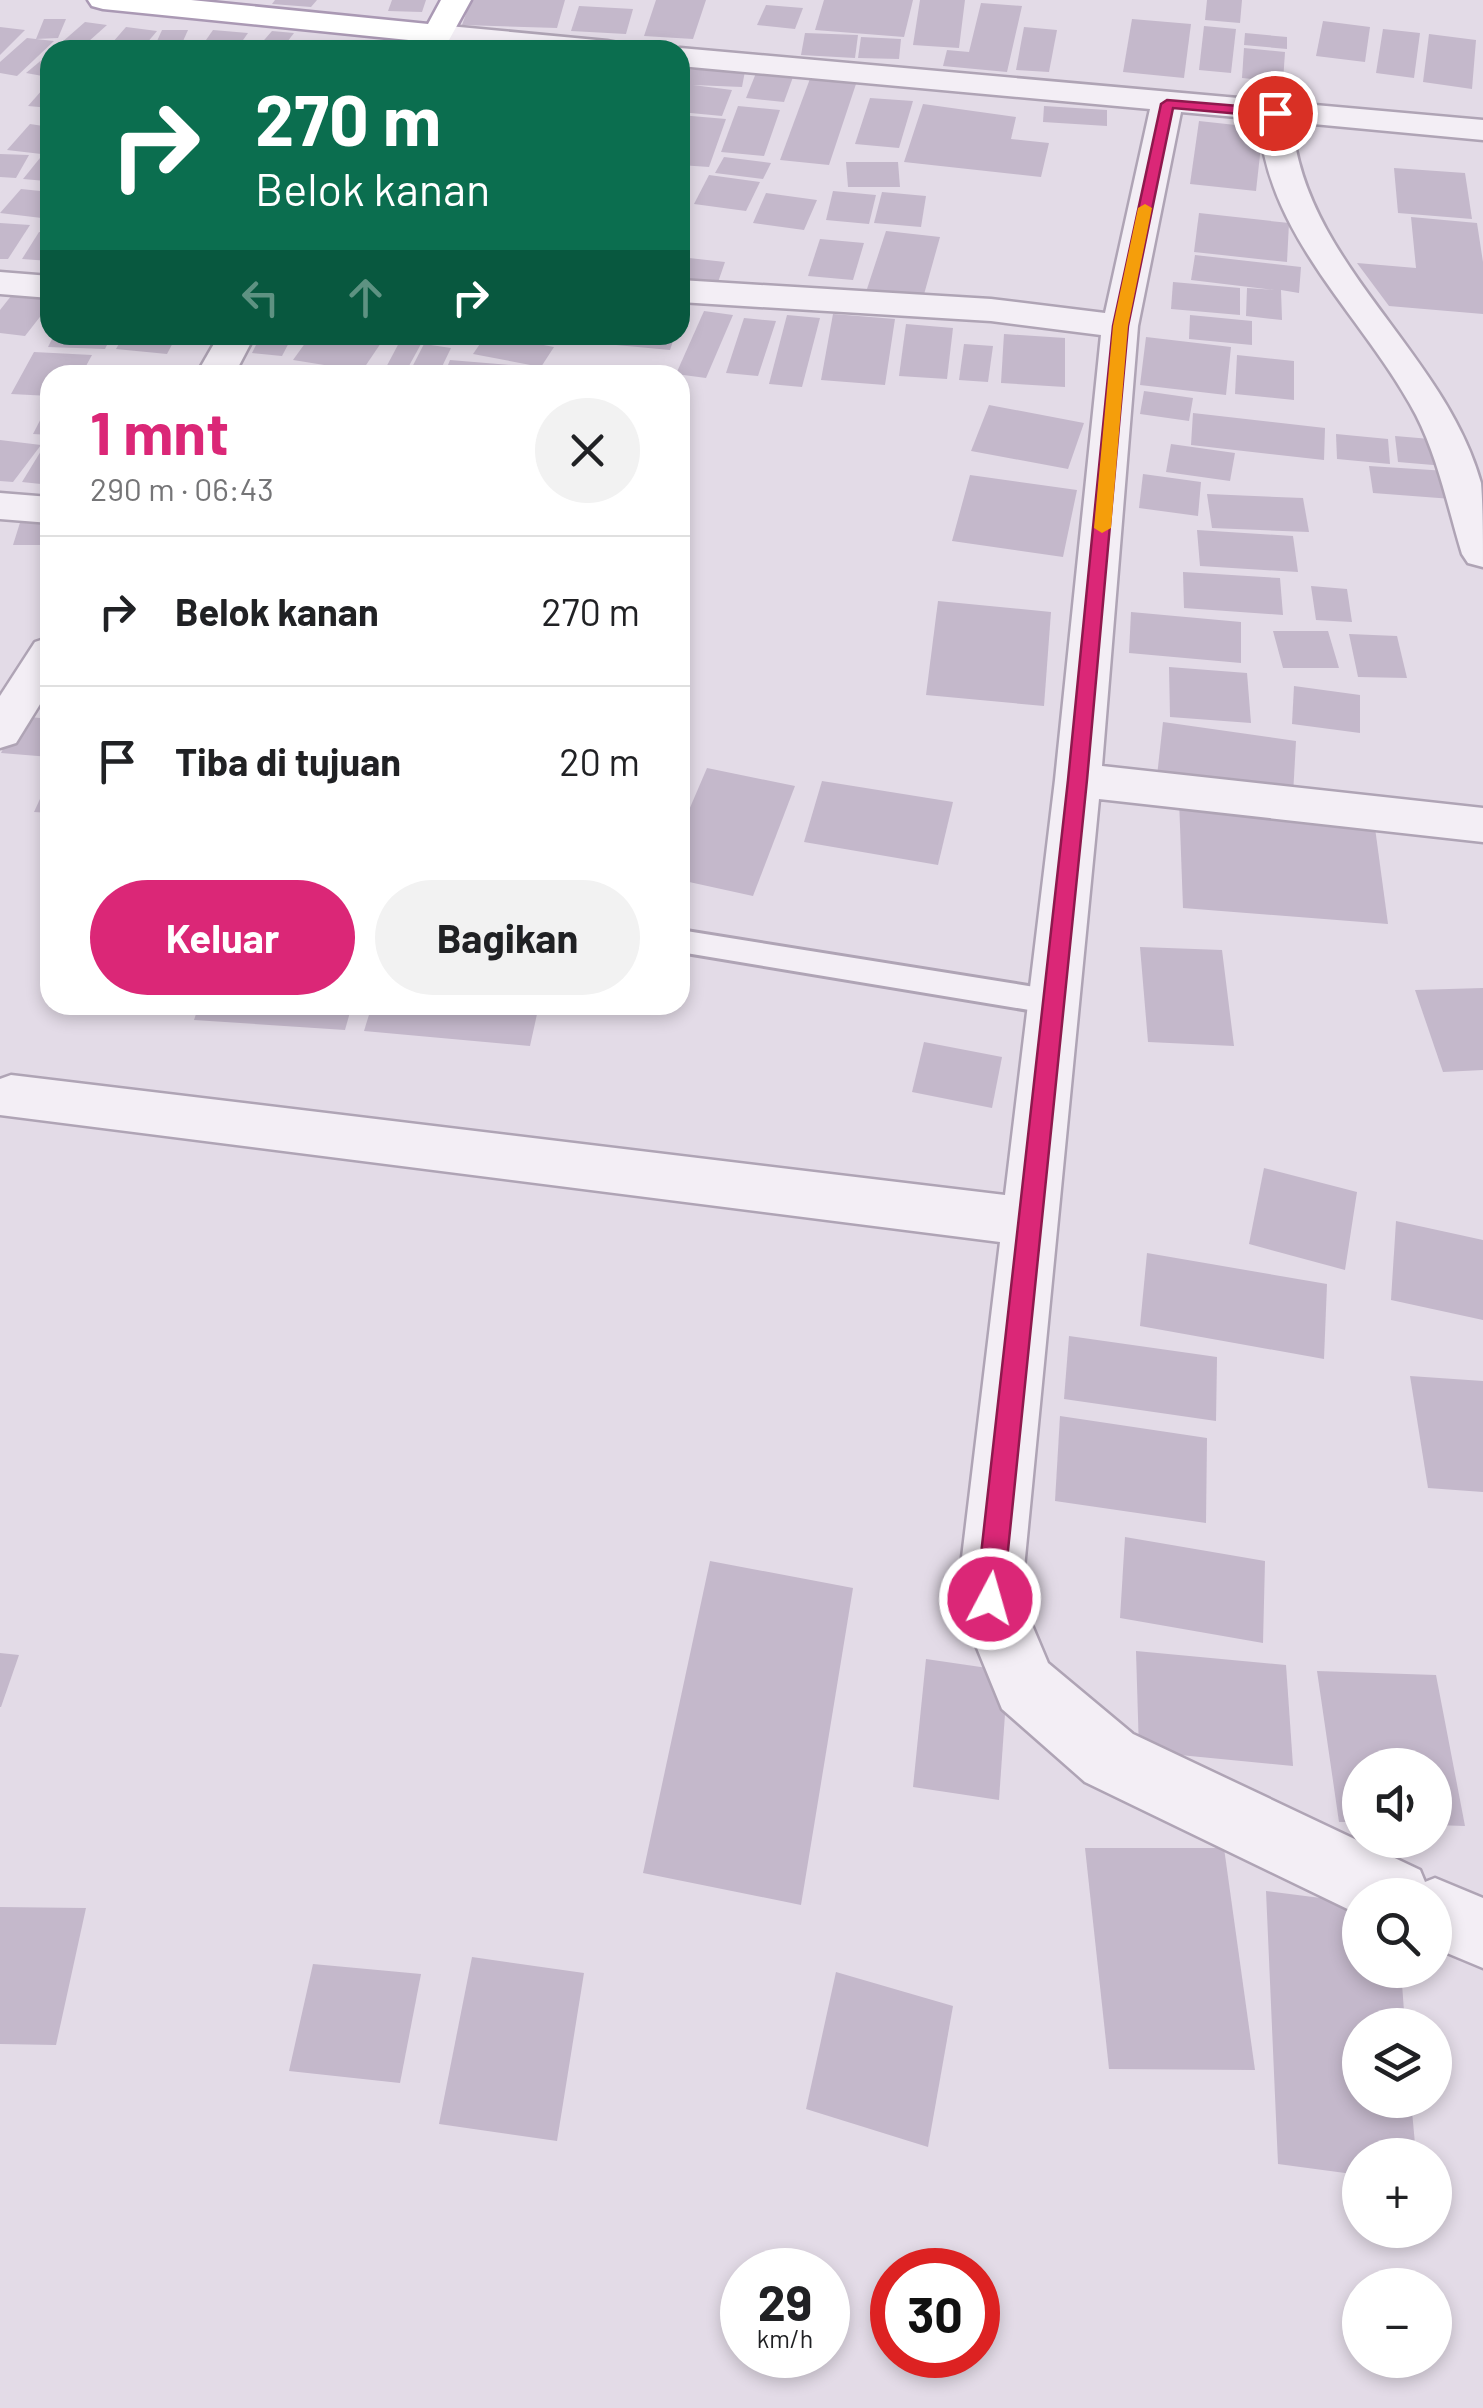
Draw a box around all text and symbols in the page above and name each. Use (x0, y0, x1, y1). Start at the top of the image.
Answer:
pin (1233, 71, 1318, 156)
text: 270 m (255, 76, 441, 160)
icon: right (90, 80, 220, 210)
icon: arrive (1248, 86, 1303, 141)
text: Belok kanan (255, 161, 490, 215)
icon: left (233, 270, 288, 325)
icon: ahead (338, 270, 393, 325)
icon: right (443, 270, 498, 325)
text: 1 mnt (90, 395, 229, 467)
button: close (535, 398, 640, 503)
text: 290 m · 06:43 (90, 469, 274, 507)
icon: right (90, 584, 145, 639)
text: Belok kanan (175, 588, 379, 634)
text: 270 m (541, 588, 640, 634)
icon: arrive (90, 734, 145, 789)
text: Tiba di tujuan (175, 738, 401, 784)
text: 20 m (559, 738, 640, 784)
button: Keluar (90, 880, 355, 995)
button: Bagikan (375, 880, 640, 995)
position arrow (938, 1547, 1042, 1651)
map controls (1342, 1748, 1452, 2378)
button: sound (1342, 1748, 1452, 1858)
button: search (1342, 1878, 1452, 1988)
button: layers (1342, 2008, 1452, 2118)
button: + (1342, 2138, 1452, 2248)
speed limit sign: 30 (870, 2248, 1000, 2378)
button: − (1342, 2268, 1452, 2378)
text: 29 (758, 2271, 812, 2331)
text: km/h (757, 2323, 813, 2353)

